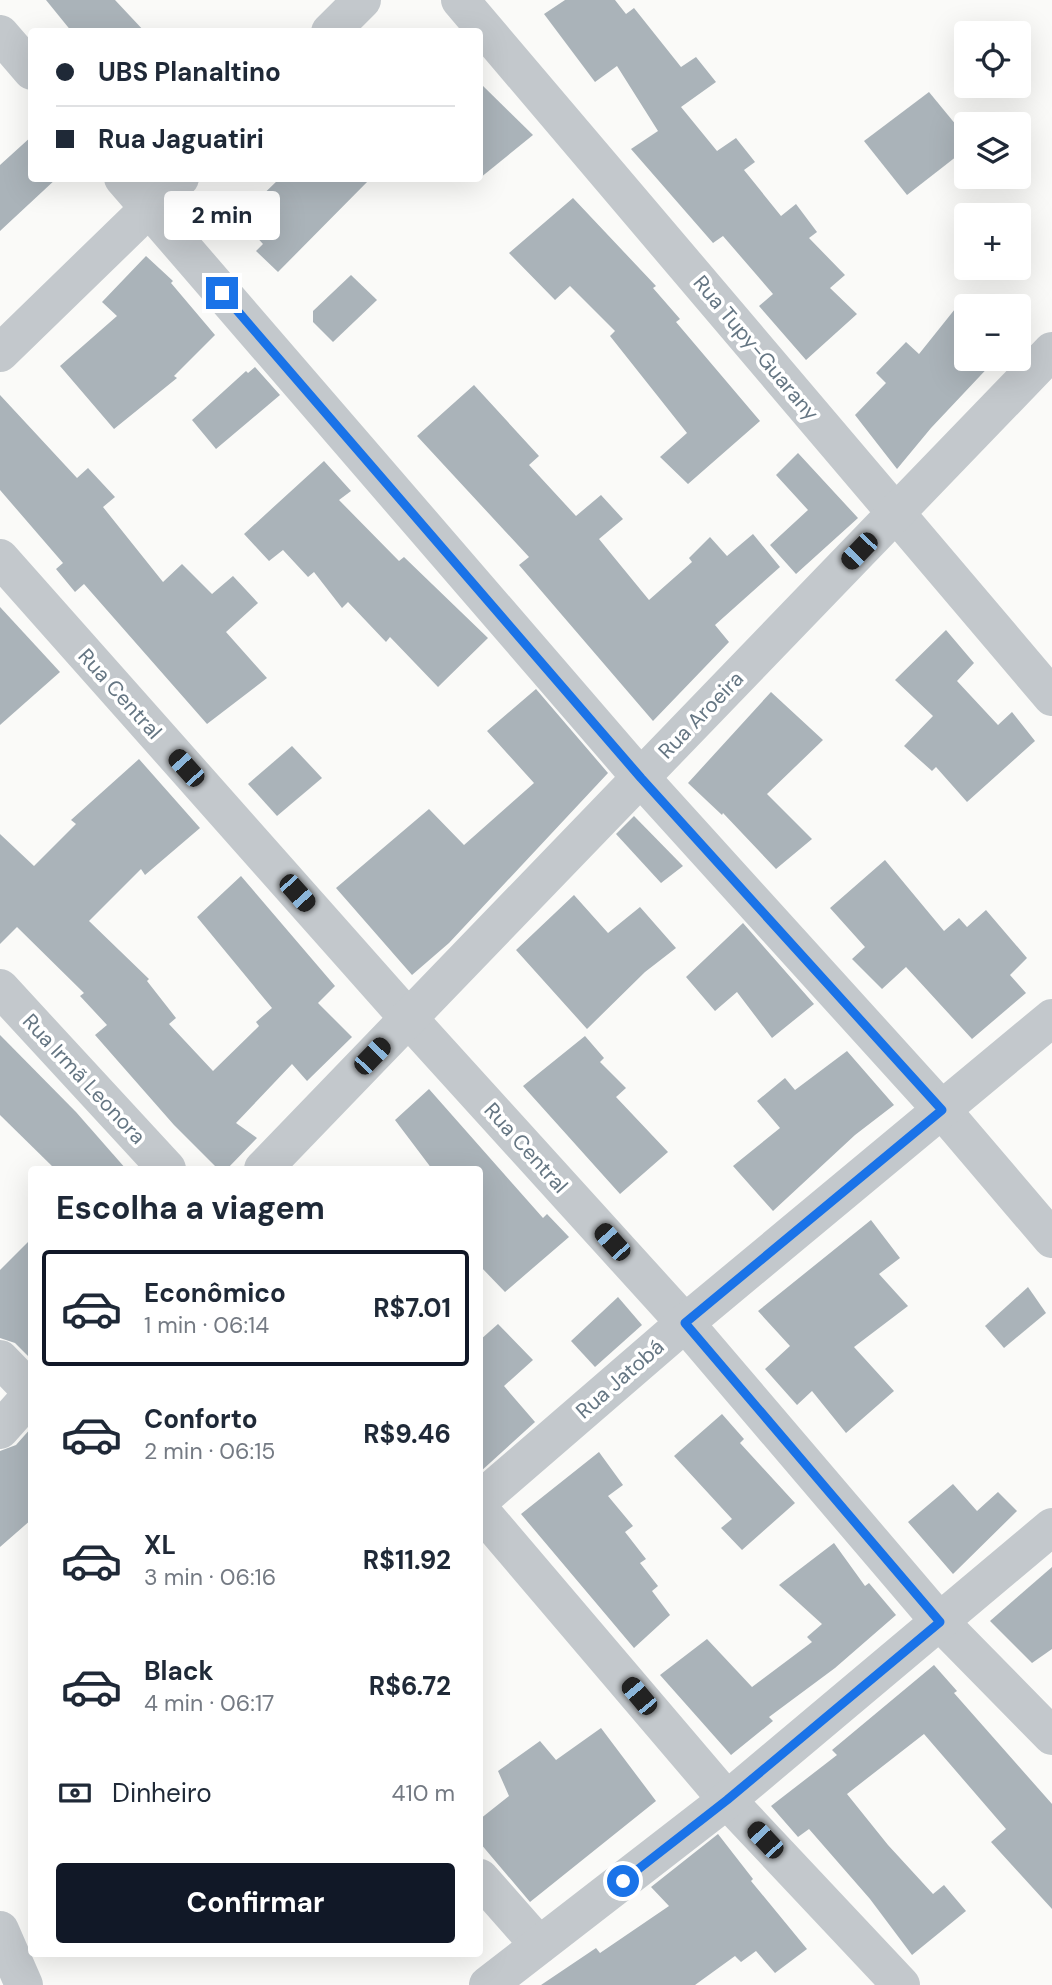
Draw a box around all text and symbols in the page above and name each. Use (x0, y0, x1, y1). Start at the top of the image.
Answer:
map controls (954, 21, 1031, 371)
button: locate (954, 21, 1031, 98)
text: UBS Planaltino (98, 55, 281, 89)
button: layers (954, 112, 1031, 189)
text: Rua Jaguatiri (98, 122, 264, 156)
callout: 2 min (164, 191, 280, 240)
text: 2 min (192, 200, 252, 230)
button: + (954, 203, 1031, 280)
street label: Rua Tupy-Guarany (687, 269, 825, 427)
route end (206, 277, 238, 309)
button: − (954, 294, 1031, 371)
car (837, 529, 882, 573)
street label: Rua Central (72, 643, 168, 745)
street label: Rua Aroeira (652, 665, 750, 765)
car (165, 745, 208, 791)
car (276, 870, 319, 916)
street label: Rua Irmã Leonora (16, 1008, 152, 1150)
car (350, 1034, 395, 1078)
street label: Rua Central (478, 1097, 574, 1199)
text: Escolha a viagem (56, 1187, 325, 1229)
car (591, 1219, 634, 1265)
text: Econômico (144, 1276, 286, 1310)
icon: car (60, 1277, 123, 1340)
text: R$7.01 (373, 1291, 451, 1325)
text: 1 min · 06:14 (144, 1310, 269, 1340)
street label: Rua Jatobá (570, 1333, 670, 1425)
text: Conforto (144, 1402, 258, 1436)
icon: car (60, 1403, 123, 1466)
text: R$9.46 (363, 1417, 451, 1451)
text: 2 min · 06:15 (144, 1436, 275, 1466)
text: XL (144, 1528, 176, 1562)
icon: car (60, 1529, 123, 1592)
text: R$11.92 (363, 1543, 451, 1577)
text: 3 min · 06:16 (144, 1562, 276, 1592)
text: Black (144, 1654, 214, 1688)
icon: car (60, 1655, 123, 1718)
text: R$6.72 (369, 1669, 451, 1703)
car (618, 1673, 661, 1719)
text: 4 min · 06:17 (144, 1688, 274, 1718)
icon: cash (56, 1774, 94, 1812)
text: Dinheiro (112, 1776, 212, 1810)
text: 410 m (392, 1778, 455, 1808)
car (743, 1817, 788, 1863)
button: Confirmar (56, 1863, 455, 1943)
route start (607, 1865, 639, 1897)

